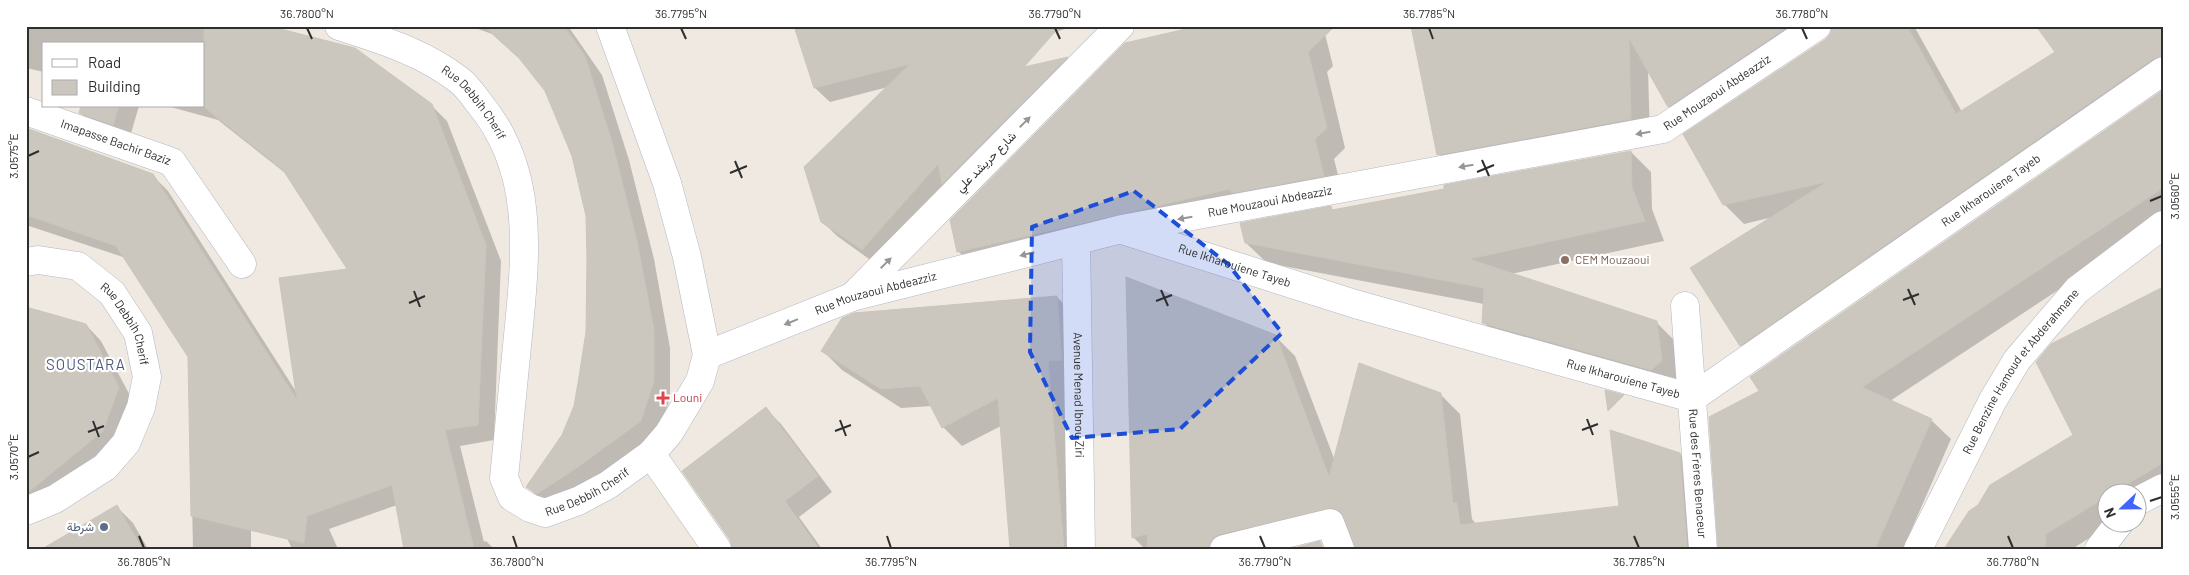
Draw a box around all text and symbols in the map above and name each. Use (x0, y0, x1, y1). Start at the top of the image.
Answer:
text: 36.7800°N (280, 6, 334, 20)
text: 36.7795°N (655, 6, 707, 20)
text: 36.7790°N (1029, 6, 1081, 20)
text: 36.7785°N (1403, 6, 1455, 20)
text: 36.7780°N (1776, 6, 1828, 20)
legend (42, 42, 205, 108)
street label: Rue Mouzaoui Abdeazziz (1660, 51, 1773, 133)
text: Road (88, 53, 121, 71)
street label: Rue Debbih Cherif (439, 62, 510, 141)
text: Building (88, 77, 141, 95)
street label: Imapasse Bachir Baziz (59, 116, 173, 167)
one-way arrow (1019, 116, 1031, 128)
street label: شارع حريشد علي (952, 128, 1021, 197)
one-way arrow (1635, 129, 1650, 137)
text: 3.0575°E (6, 133, 20, 179)
street label: Rue Ikharouiene Tayeb (1938, 150, 2043, 229)
one-way arrow (1457, 162, 1473, 170)
text: 3.0560°E (2167, 173, 2181, 219)
street label: Rue Mouzaoui Abdeazziz (1206, 182, 1333, 219)
one-way arrow (1177, 214, 1193, 222)
street label: Rue Ikharouiene Tayeb (1177, 240, 1293, 289)
one-way arrow (1019, 250, 1034, 258)
place label: CEM Mouzaoui (1575, 252, 1650, 266)
marker: CEM Mouzaoui (1559, 254, 1571, 266)
one-way arrow (880, 257, 892, 269)
street label: Rue Mouzaoui Abdeazziz (813, 268, 938, 317)
street label: Rue Debbih Cherif (98, 279, 152, 366)
street label: Rue Benzine Hamoud et Abderahmane (1959, 285, 2081, 456)
one-way arrow (783, 319, 798, 326)
street label: Avenue Menad Ibnou Ziri (1071, 332, 1088, 458)
district label: SOUSTARA (46, 355, 126, 373)
street label: Rue Ikharouiene Tayeb (1565, 355, 1682, 400)
place label: Louni (673, 390, 702, 404)
marker: Louni (657, 392, 669, 404)
street label: Rue des Frères Benaceur (1687, 408, 1710, 539)
text: 3.0570°E (6, 434, 20, 480)
street label: Rue Debbih Cherif (543, 464, 632, 518)
text: 3.0555°E (2167, 474, 2181, 520)
north arrow (2096, 482, 2146, 532)
text: N (2100, 506, 2119, 521)
place label: شرطة (67, 519, 94, 535)
marker: شرطة (98, 521, 110, 533)
text: 36.7805°N (117, 554, 171, 568)
text: 36.7800°N (490, 554, 544, 568)
text: 36.7795°N (865, 554, 917, 568)
text: 36.7790°N (1239, 554, 1291, 568)
text: 36.7785°N (1613, 554, 1665, 568)
text: 36.7780°N (1987, 554, 2039, 568)

